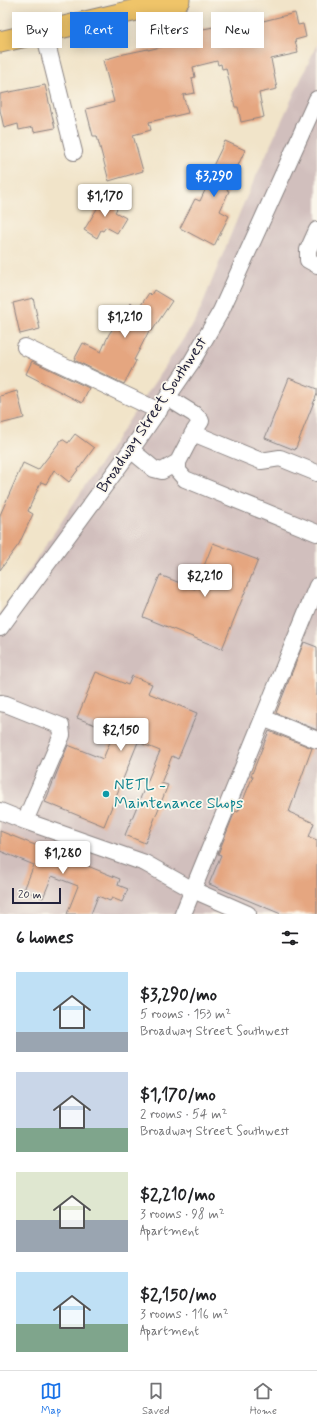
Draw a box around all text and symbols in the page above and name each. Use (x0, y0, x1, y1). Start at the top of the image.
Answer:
chip: Buy (12, 12, 62, 48)
chip: Rent (70, 12, 128, 48)
chip: Filters (136, 12, 203, 48)
chip: New (211, 12, 264, 48)
pin: $3,290 (181, 164, 247, 198)
text: $3,290 (195, 168, 233, 185)
pin: $1,170 (72, 184, 138, 218)
text: $1,170 (87, 188, 123, 205)
pin: $1,210 (92, 305, 158, 339)
text: $1,210 (107, 309, 143, 326)
street label: Broadway Street Southwest (92, 333, 212, 497)
pin: $2,210 (172, 564, 238, 598)
text: $2,210 (187, 568, 223, 585)
pin: $2,150 (88, 718, 154, 752)
text: $2,150 (103, 722, 139, 739)
place label: NETL - Maintenance Shops (114, 775, 243, 814)
marker: NETL - Maintenance Shops (101, 789, 111, 799)
pin: $1,280 (30, 841, 96, 875)
text: $1,280 (44, 845, 82, 862)
scale bar (12, 886, 61, 905)
text: 20 m (18, 888, 41, 902)
text: 6 homes (16, 927, 74, 949)
icon: filters (279, 927, 301, 949)
text: $3,290/mo (140, 984, 217, 1006)
icon: home (48, 988, 96, 1036)
text: 5 rooms · 153 m² (140, 1006, 231, 1023)
text: Broadway Street Southwest (140, 1023, 289, 1040)
text: $1,170/mo (140, 1084, 216, 1106)
icon: home (48, 1088, 96, 1136)
text: 2 rooms · 54 m² (140, 1106, 227, 1123)
text: Broadway Street Southwest (140, 1123, 289, 1140)
text: $2,210/mo (140, 1184, 215, 1206)
icon: home (48, 1188, 96, 1236)
text: 3 rooms · 98 m² (140, 1206, 225, 1223)
text: Apartment (140, 1223, 199, 1240)
text: $2,150/mo (140, 1284, 216, 1306)
icon: home (48, 1288, 96, 1336)
text: 3 rooms · 116 m² (140, 1306, 229, 1323)
text: Apartment (140, 1323, 199, 1340)
tab: Map (40, 1380, 62, 1418)
tab: Saved (142, 1380, 170, 1418)
tab: Home (250, 1380, 277, 1418)

